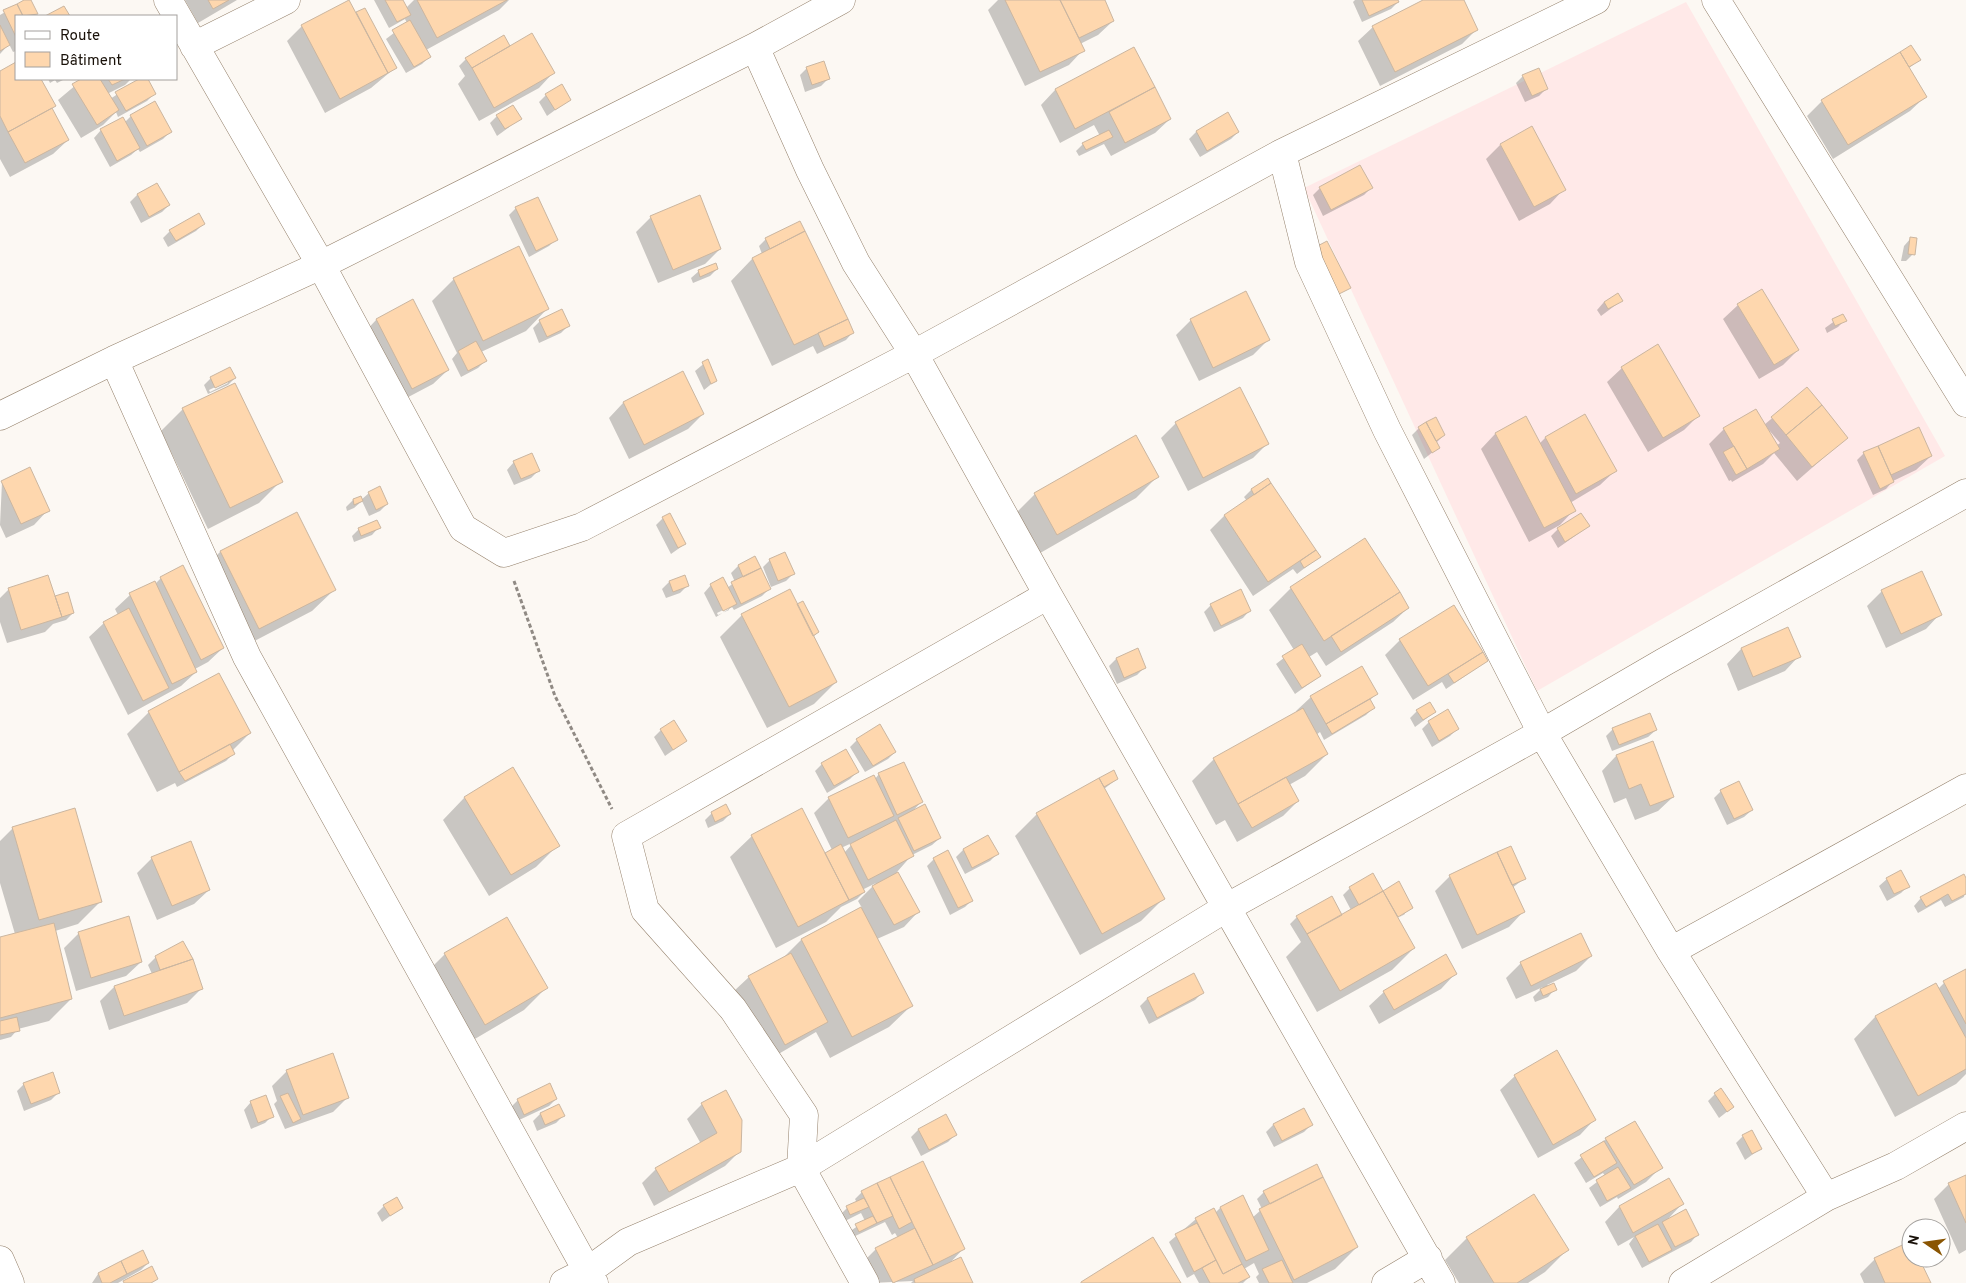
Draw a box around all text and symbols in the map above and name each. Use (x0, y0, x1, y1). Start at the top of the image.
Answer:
legend (15, 15, 178, 80)
text: Route (60, 27, 100, 46)
text: Bâtiment (60, 52, 122, 71)
north arrow (1901, 1218, 1951, 1268)
text: N (1905, 1234, 1924, 1247)

